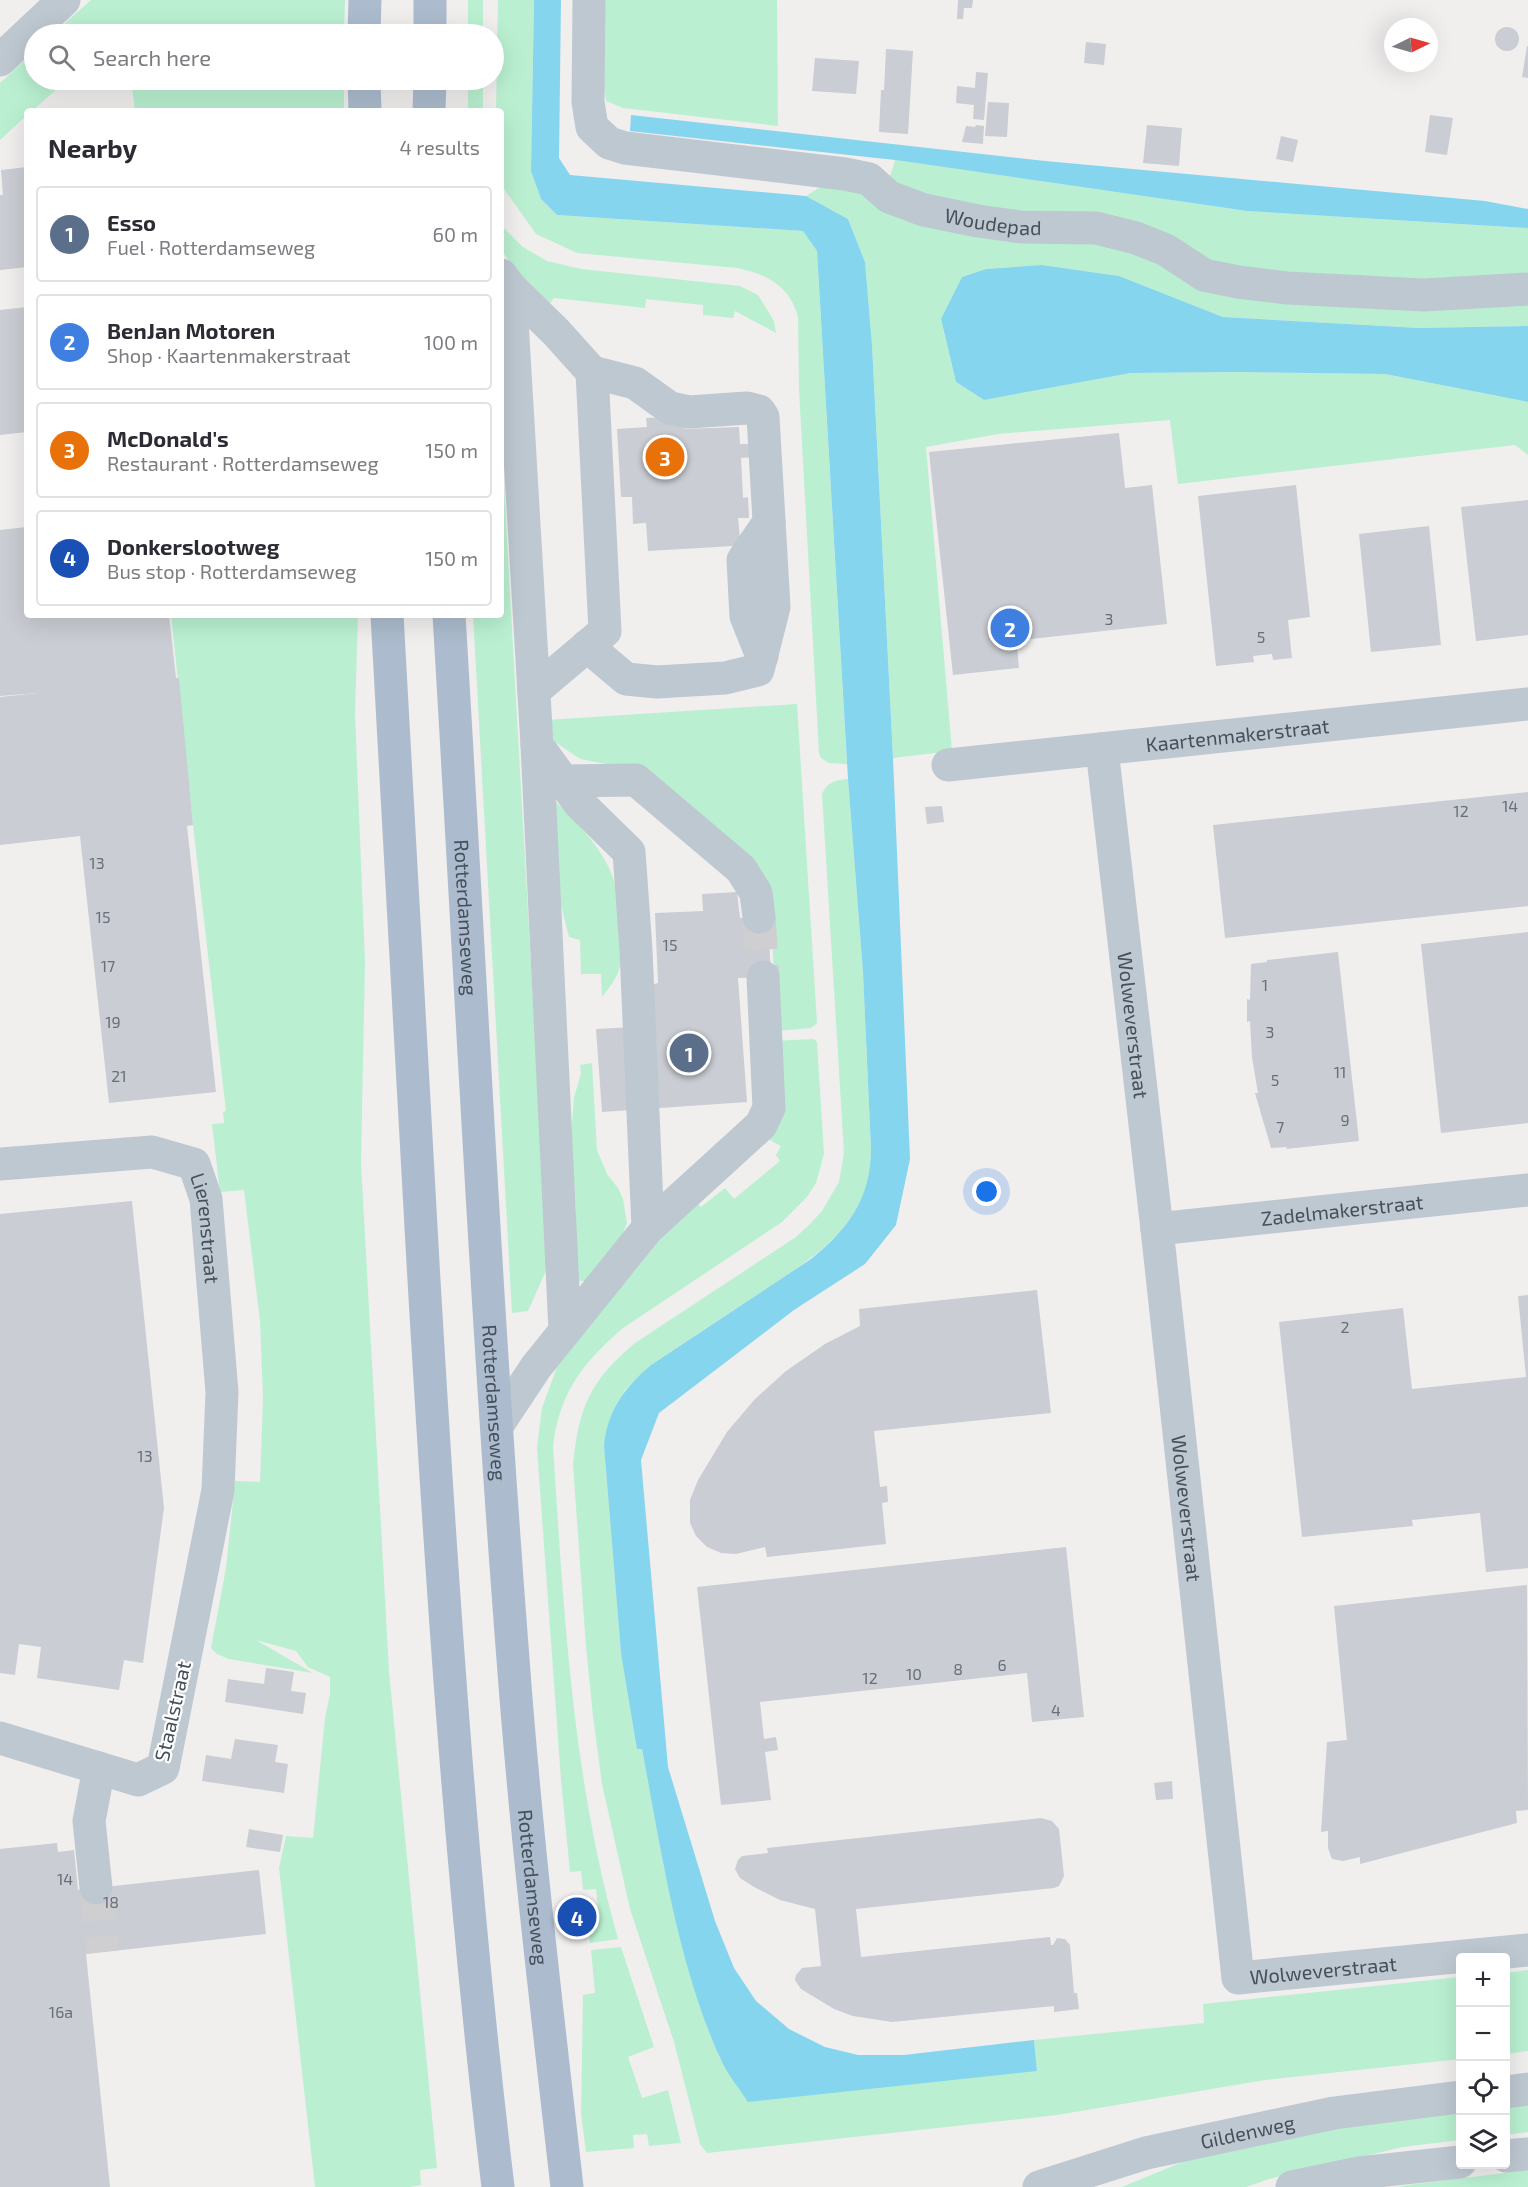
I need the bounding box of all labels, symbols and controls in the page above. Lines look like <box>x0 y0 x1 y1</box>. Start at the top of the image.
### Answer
north arrow <box>1384 18 1438 72</box>
search box <box>24 24 504 90</box>
icon: search <box>45 41 78 74</box>
text: Search here <box>93 44 211 70</box>
text: Nearby <box>48 132 137 163</box>
text: 4 results <box>400 135 480 159</box>
street label: Woudepad <box>943 203 1042 239</box>
text: Esso <box>107 209 156 235</box>
text: 1 <box>65 222 74 246</box>
text: 60 m <box>433 222 478 246</box>
text: Fuel · Rotterdamseweg <box>107 235 315 259</box>
text: BenJan Motoren <box>107 317 275 343</box>
text: 2 <box>64 330 75 354</box>
text: 100 m <box>424 330 478 354</box>
text: Shop · Kaartenmakerstraat <box>107 343 351 367</box>
text: McDonald's <box>107 425 229 451</box>
pin: 3 <box>646 434 684 480</box>
text: 3 <box>64 438 75 462</box>
text: 150 m <box>425 438 478 462</box>
text: Restaurant · Rotterdamseweg <box>107 451 379 475</box>
text: Donkerslootweg <box>107 533 280 559</box>
text: 4 <box>63 546 76 570</box>
text: 150 m <box>425 546 478 570</box>
text: Bus stop · Rotterdamseweg <box>107 559 356 583</box>
pin: 2 <box>990 606 1030 650</box>
house number: 3 <box>1105 609 1113 628</box>
house number: 5 <box>1257 627 1265 646</box>
street label: Kaartenmakerstraat <box>1144 713 1331 756</box>
house number: 14 <box>1502 796 1518 815</box>
house number: 12 <box>1453 801 1469 820</box>
street label: Rotterdamseweg <box>450 839 483 996</box>
house number: 13 <box>89 853 105 872</box>
house number: 15 <box>96 907 110 926</box>
house number: 15 <box>663 935 677 954</box>
street label: Wolweverstraat <box>1113 951 1154 1100</box>
house number: 17 <box>101 956 115 975</box>
house number: 1 <box>1262 975 1268 994</box>
house number: 19 <box>105 1012 121 1031</box>
house number: 3 <box>1266 1022 1274 1041</box>
pin: 1 <box>670 1030 708 1076</box>
house number: 11 <box>1334 1062 1346 1081</box>
house number: 21 <box>111 1066 127 1085</box>
house number: 5 <box>1271 1070 1279 1089</box>
house number: 9 <box>1340 1110 1350 1129</box>
house number: 7 <box>1276 1117 1284 1136</box>
street label: Lierenstraat <box>186 1170 225 1285</box>
your location <box>972 1177 1001 1206</box>
street label: Zadelmakerstraat <box>1260 1189 1425 1230</box>
house number: 2 <box>1341 1317 1350 1336</box>
street label: Rotterdamseweg <box>478 1324 512 1482</box>
street label: Wolweverstraat <box>1167 1434 1207 1583</box>
house number: 13 <box>137 1446 153 1465</box>
house number: 6 <box>997 1655 1007 1674</box>
street label: Staalstraat <box>149 1658 195 1763</box>
house number: 8 <box>953 1659 963 1678</box>
house number: 10 <box>906 1664 922 1683</box>
house number: 12 <box>862 1668 878 1687</box>
house number: 4 <box>1051 1700 1061 1719</box>
street label: Rotterdamseweg <box>514 1808 554 1966</box>
house number: 14 <box>57 1869 73 1888</box>
house number: 18 <box>103 1892 119 1911</box>
pin: 4 <box>558 1894 596 1940</box>
street label: Wolweverstraat <box>1249 1951 1398 1989</box>
map controls <box>1456 1953 1510 2169</box>
button: + <box>1456 1953 1510 2007</box>
house number: 16a <box>49 2002 73 2021</box>
button: − <box>1456 2007 1510 2061</box>
button: locate <box>1456 2061 1510 2115</box>
street label: Gildenweg <box>1198 2110 1297 2153</box>
button: layers <box>1456 2115 1510 2169</box>

